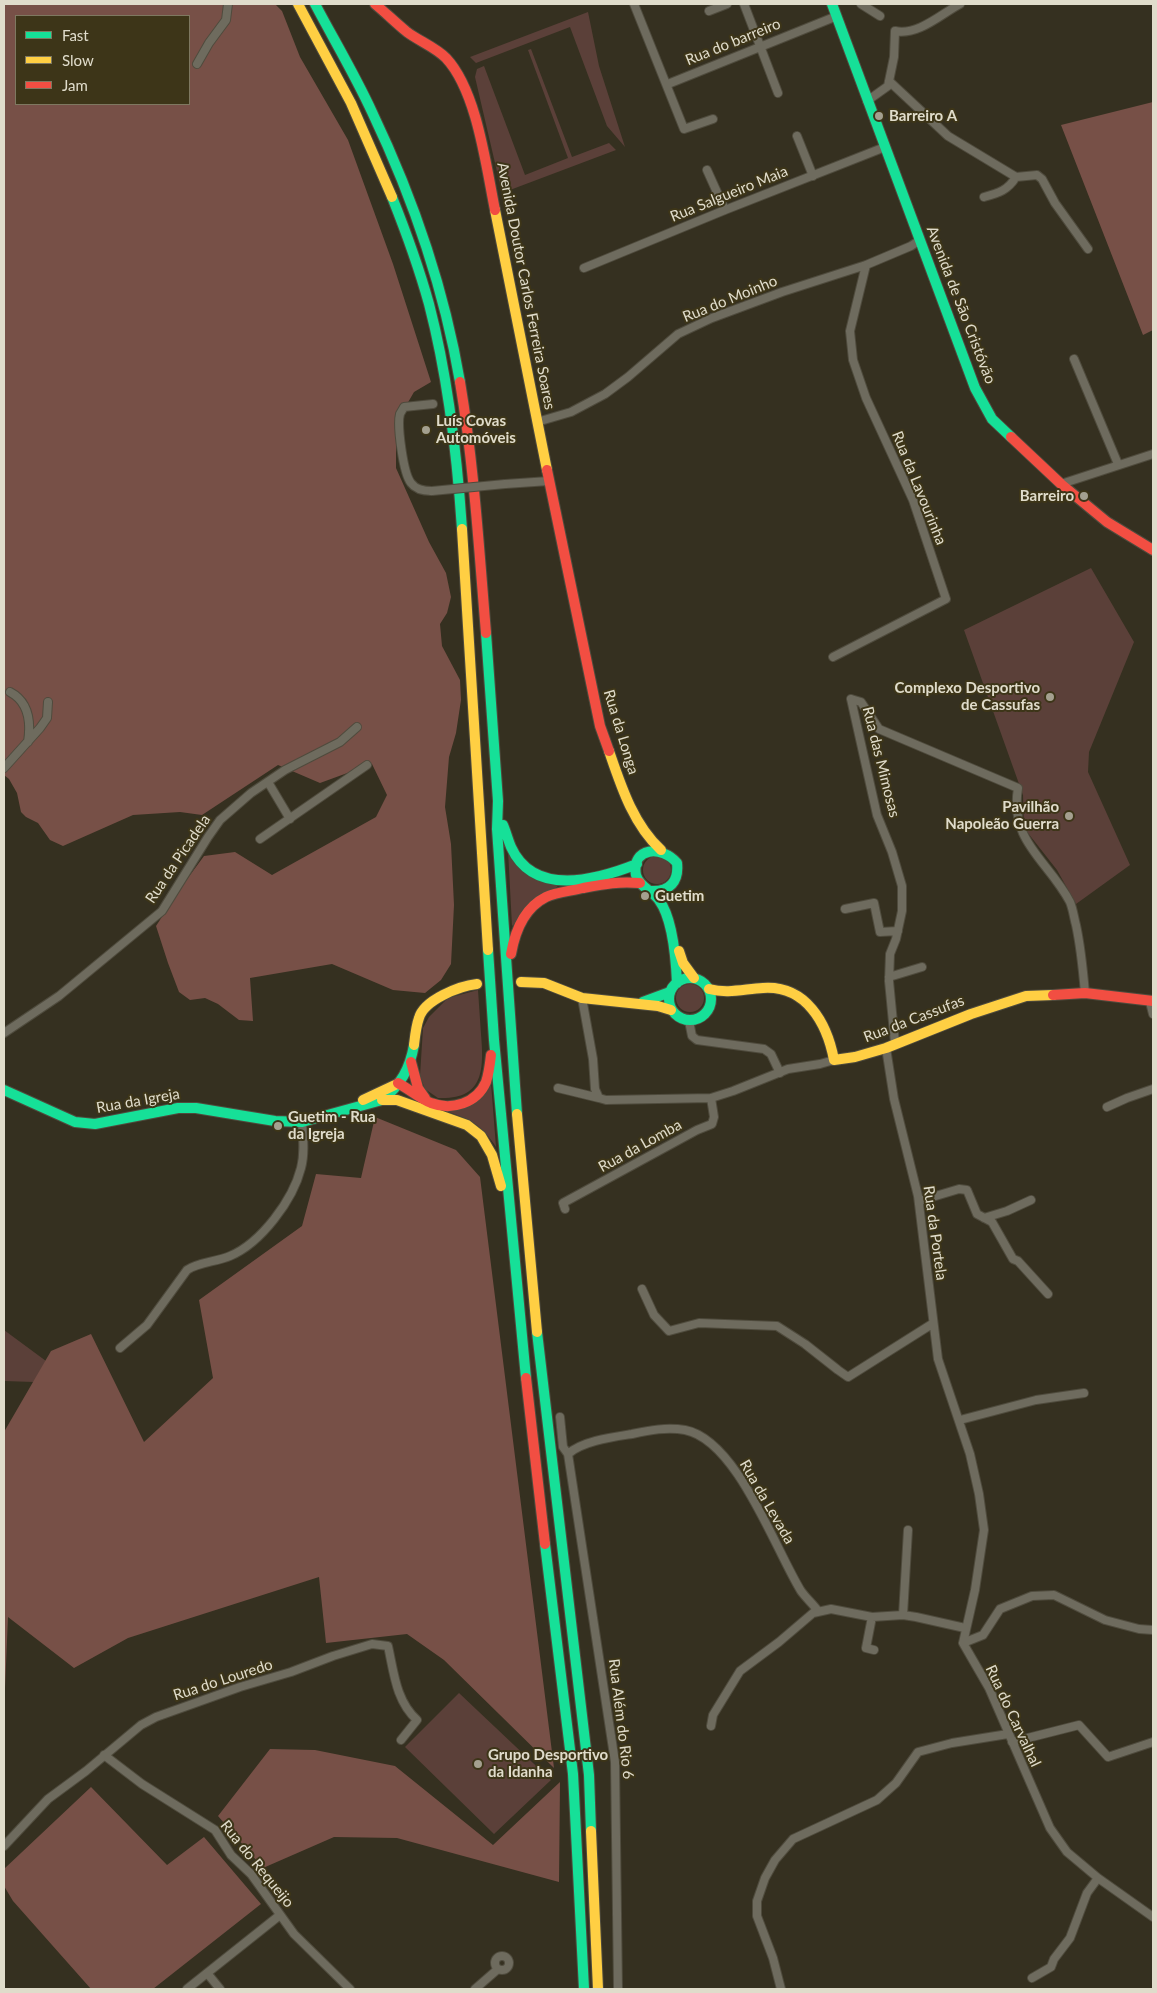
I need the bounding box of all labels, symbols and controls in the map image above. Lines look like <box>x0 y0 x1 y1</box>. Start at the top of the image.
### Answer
legend <box>15 15 190 105</box>
street label: Rua do barreiro <box>683 15 783 69</box>
text: Fast <box>62 26 89 44</box>
text: Slow <box>62 51 94 69</box>
text: Jam <box>62 76 88 94</box>
place label: Barreiro A <box>889 107 957 125</box>
marker: Barreiro A <box>873 110 885 122</box>
street label: Avenida Doutor Carlos Ferreira Soares <box>493 161 559 411</box>
street label: Rua Salgueiro Maia <box>668 162 790 226</box>
street label: Avenida de São Cristóvão <box>923 224 999 386</box>
street label: Rua do Moinho <box>680 272 780 326</box>
place label: Luís Covas Automóveis <box>436 412 516 447</box>
marker: Luís Covas Automóveis <box>420 424 432 436</box>
street label: Rua da Lavourinha <box>888 428 950 548</box>
place label: Barreiro <box>1020 487 1074 505</box>
marker: Barreiro <box>1078 490 1090 502</box>
place label: Complexo Desportivo de Cassufas <box>895 679 1040 714</box>
street label: Rua da Longa <box>600 687 642 777</box>
marker: Complexo Desportivo de Cassufas <box>1044 691 1056 703</box>
street label: Rua das Mimosas <box>859 705 903 819</box>
place label: Pavilhão Napoleão Guerra <box>945 798 1059 833</box>
marker: Pavilhão Napoleão Guerra <box>1063 810 1075 822</box>
street label: Rua da Picadela <box>142 811 214 907</box>
place label: Guetim <box>655 887 704 905</box>
marker: Guetim <box>639 890 651 902</box>
street label: Rua da Cassufas <box>861 992 967 1046</box>
street label: Rua da Igreja <box>95 1085 181 1117</box>
place label: Guetim - Rua da Igreja <box>288 1108 376 1143</box>
street label: Rua da Lomba <box>595 1116 685 1176</box>
marker: Guetim - Rua da Igreja <box>272 1120 284 1132</box>
street label: Rua da Portela <box>919 1185 951 1281</box>
street label: Rua da Levada <box>736 1457 798 1547</box>
street label: Rua do Louredo <box>171 1655 275 1705</box>
street label: Rua Além do Rio 6 <box>605 1658 637 1780</box>
street label: Rua do Carvalhal <box>982 1662 1044 1770</box>
place label: Grupo Desportivo da Idanha <box>488 1746 608 1781</box>
marker: Grupo Desportivo da Idanha <box>472 1758 484 1770</box>
street label: Rua do Requeijo <box>216 1817 298 1911</box>

